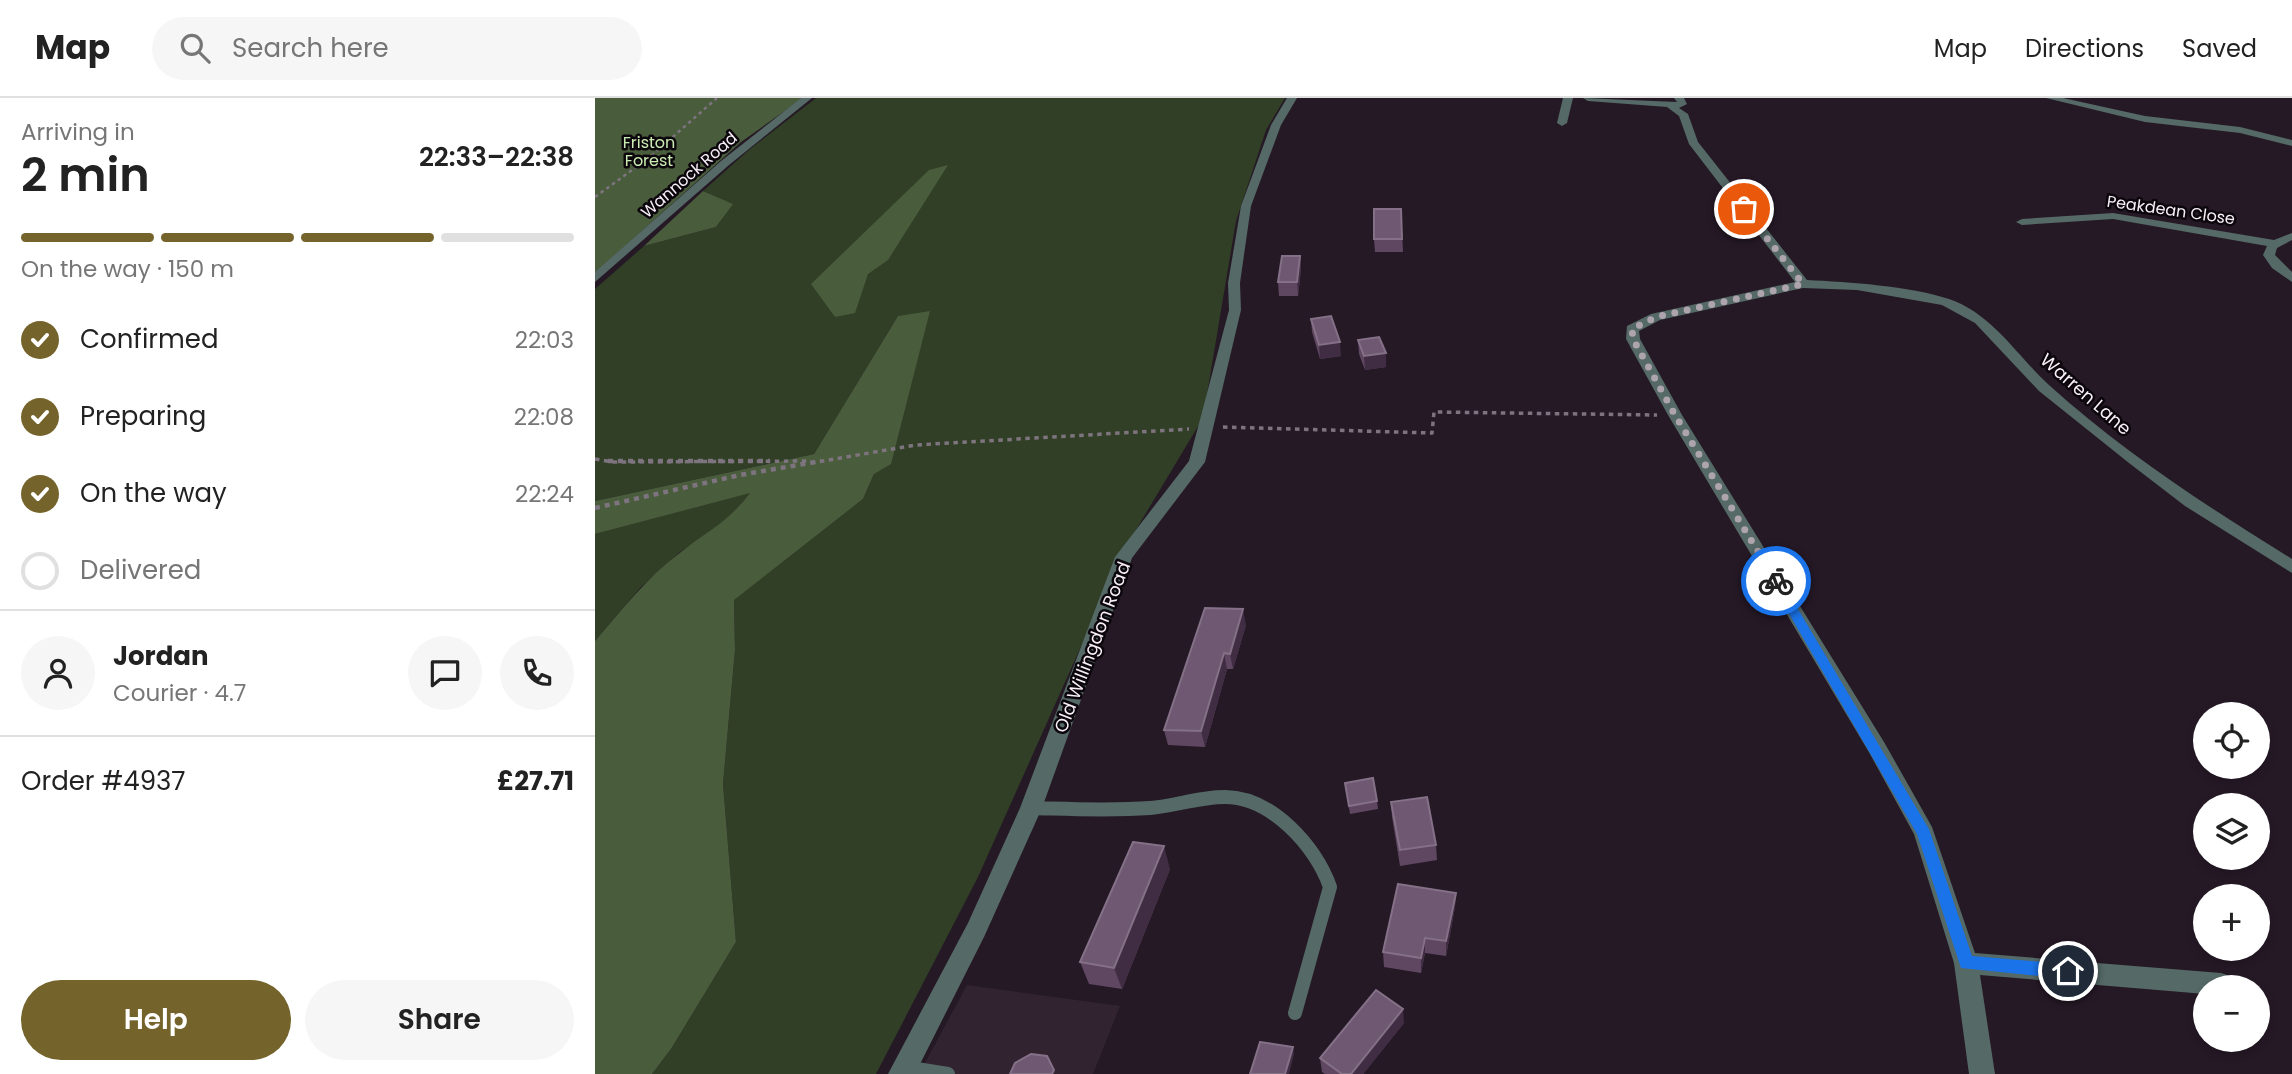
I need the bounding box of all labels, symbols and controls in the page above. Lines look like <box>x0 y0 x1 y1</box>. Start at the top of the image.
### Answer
search box <box>152 17 642 80</box>
text: Map <box>35 24 110 71</box>
icon: search <box>176 29 214 67</box>
text: Search here <box>232 30 389 66</box>
text: Map <box>1934 32 1987 65</box>
text: Directions <box>2025 32 2144 65</box>
text: Saved <box>2182 32 2257 65</box>
text: Arriving in <box>21 116 135 148</box>
street label: Wannock Road <box>636 127 742 223</box>
park label: Friston Forest <box>623 131 675 172</box>
text: 22:33–22:38 <box>419 139 574 175</box>
text: 2 min <box>21 143 150 207</box>
pin <box>1714 179 1774 239</box>
icon: bag <box>1725 190 1763 228</box>
street label: Peakdean Close <box>2105 190 2237 230</box>
text: On the way · 150 m <box>21 253 234 285</box>
icon: check <box>21 321 59 359</box>
text: Confirmed <box>80 321 218 357</box>
text: 22:03 <box>515 324 574 356</box>
street label: Warren Lane <box>2035 347 2137 441</box>
icon: check <box>21 398 59 436</box>
text: Preparing <box>80 398 206 434</box>
text: 22:08 <box>514 401 574 433</box>
icon: check <box>21 475 59 513</box>
text: On the way <box>80 475 227 511</box>
text: 22:24 <box>515 478 574 510</box>
courier <box>1741 546 1811 616</box>
text: Delivered <box>80 552 201 588</box>
street label: Old Willingdon Road <box>1048 558 1136 736</box>
icon: bike <box>1757 562 1795 600</box>
button: person <box>21 636 95 710</box>
button: chat <box>408 636 482 710</box>
button: phone <box>500 636 574 710</box>
text: Jordan <box>113 638 209 674</box>
text: Courier · 4.7 <box>113 677 246 709</box>
map controls <box>2193 702 2270 1052</box>
button: locate <box>2193 702 2270 779</box>
text: Order #4937 <box>21 763 186 799</box>
text: £27.71 <box>497 763 574 799</box>
button: layers <box>2193 793 2270 870</box>
button: + <box>2193 884 2270 961</box>
pin <box>2038 941 2098 1001</box>
icon: home <box>2049 952 2087 990</box>
button: − <box>2193 975 2270 1052</box>
button: Help <box>21 980 291 1060</box>
button: Share <box>305 980 574 1060</box>

